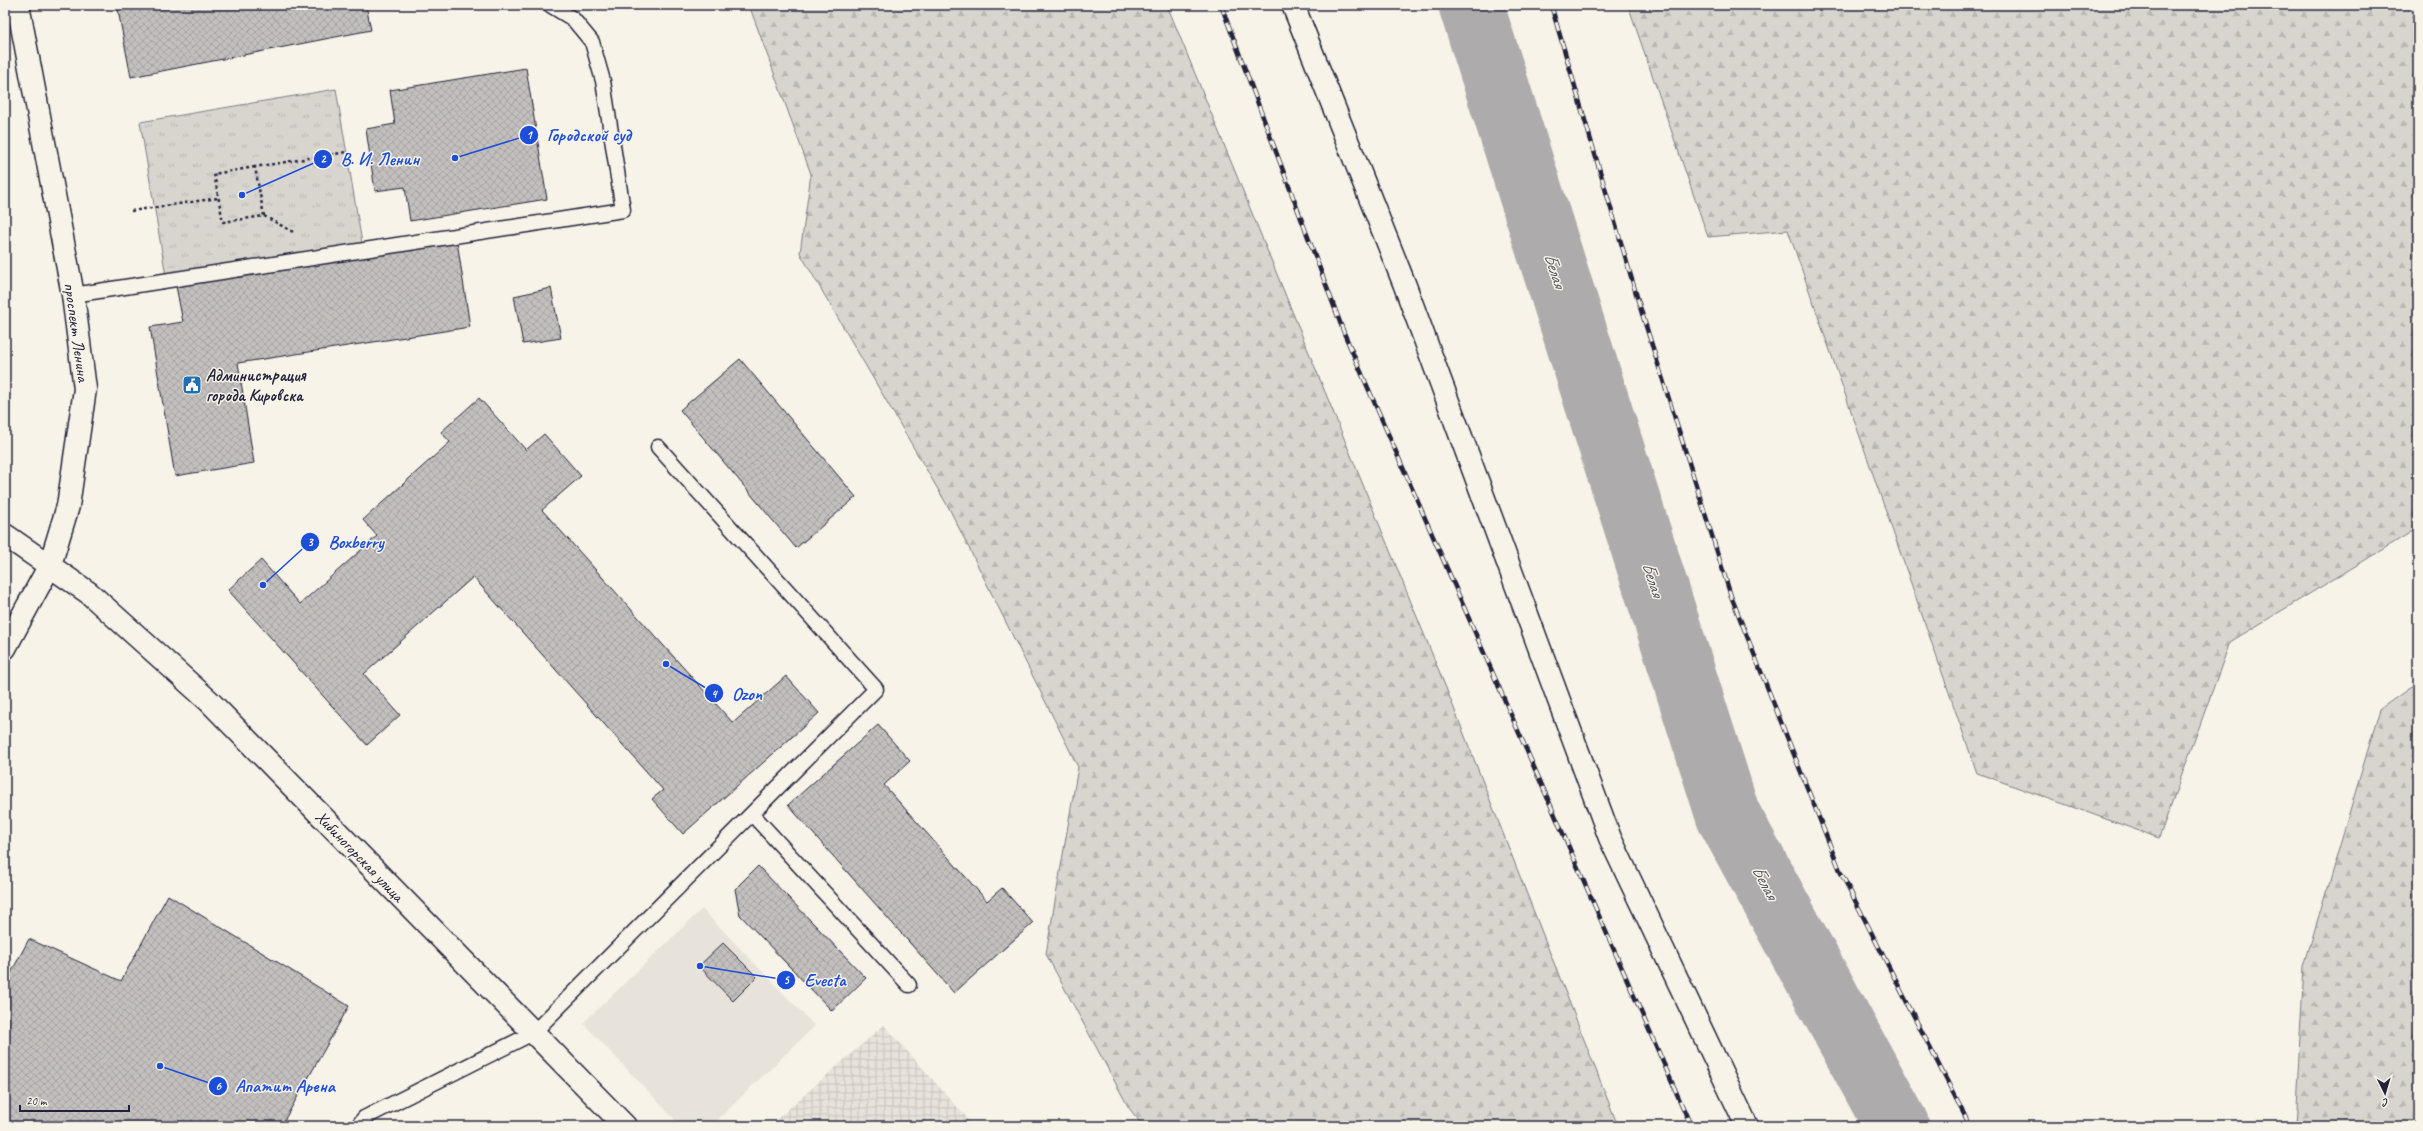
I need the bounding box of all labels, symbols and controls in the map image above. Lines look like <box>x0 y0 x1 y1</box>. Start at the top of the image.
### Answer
callout: Городской суд <box>519 120 639 150</box>
text: Городской суд <box>547 124 632 146</box>
text: 1 <box>526 127 533 143</box>
callout: В. И. Ленин <box>313 144 427 174</box>
text: В. И. Ленин <box>341 148 420 170</box>
text: 2 <box>320 151 327 167</box>
water label: Белая <box>1539 250 1572 293</box>
street label: проспект Ленина <box>59 281 94 384</box>
place label: Администрация города Кировска <box>206 365 306 406</box>
public building icon: Администрация города Кировска <box>181 374 203 396</box>
callout: Boxberry <box>300 527 391 557</box>
text: Boxberry <box>328 531 385 553</box>
text: 3 <box>307 534 314 550</box>
water label: Белая <box>1637 559 1670 602</box>
callout: Ozon <box>704 678 770 708</box>
text: Ozon <box>732 683 763 705</box>
text: 4 <box>711 686 718 702</box>
street label: Хибиногорская улица <box>311 806 410 908</box>
water label: Белая <box>1747 862 1784 905</box>
callout: Evecta <box>776 965 853 995</box>
text: Evecta <box>804 969 847 991</box>
text: 5 <box>783 972 790 988</box>
callout: Апатит Арена <box>208 1071 342 1101</box>
north arrow <box>2365 1073 2405 1113</box>
text: Апатит Арена <box>235 1075 337 1097</box>
text: 6 <box>215 1078 222 1094</box>
scale bar <box>20 1087 129 1113</box>
text: 20 m <box>26 1093 48 1109</box>
text: С <box>2381 1096 2389 1110</box>

